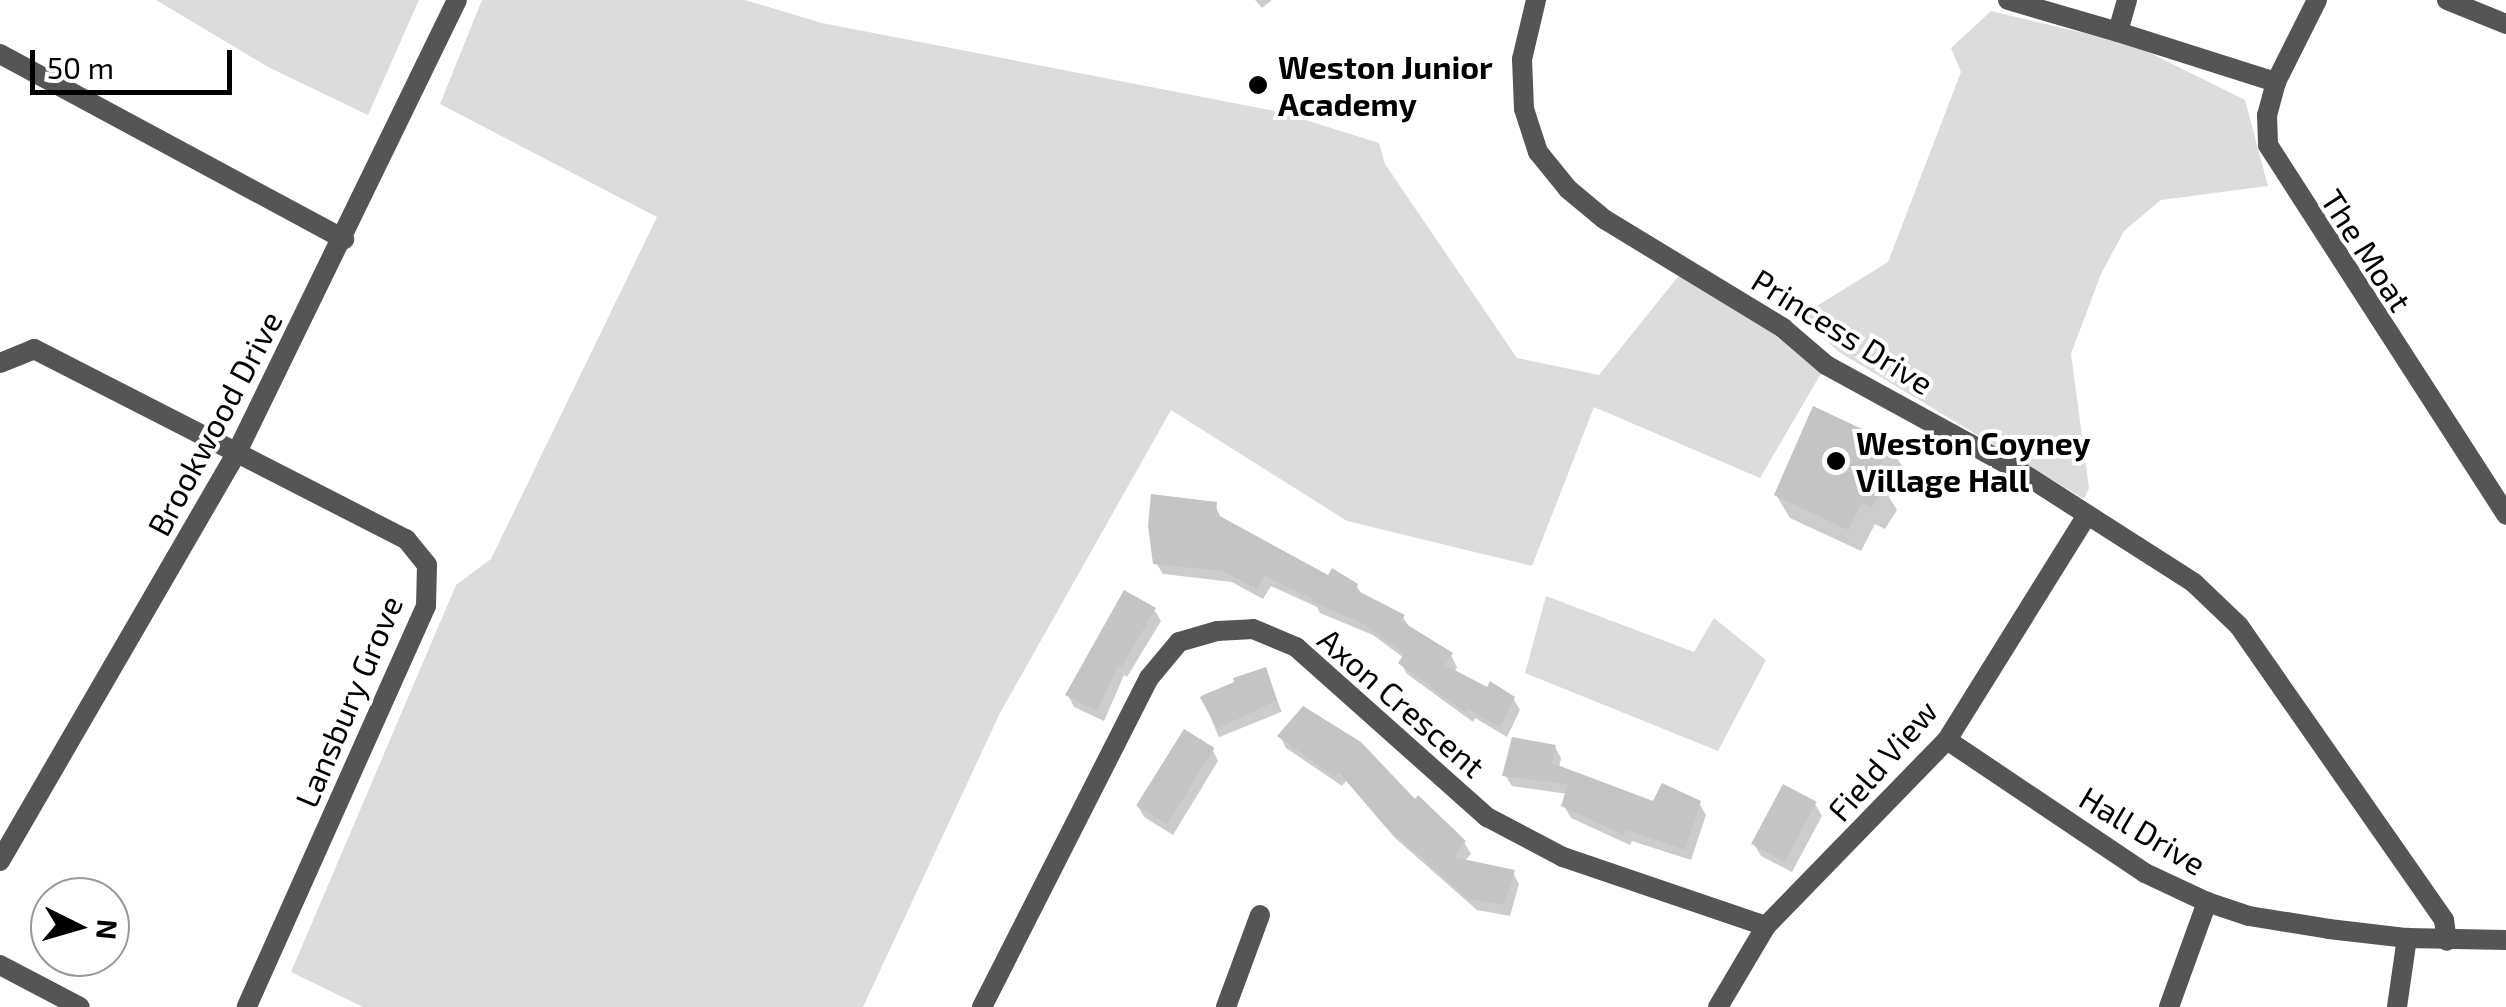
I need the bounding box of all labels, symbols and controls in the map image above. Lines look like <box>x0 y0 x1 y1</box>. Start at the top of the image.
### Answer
scale bar <box>35 30 238 92</box>
place label: Weston Junior Academy <box>1278 48 1493 123</box>
text: 50 m <box>47 49 114 85</box>
marker: Weston Junior Academy <box>1247 74 1269 96</box>
street label: The Moat <box>2313 182 2421 318</box>
street label: Princess Drive <box>1745 260 1941 402</box>
street label: Brookwood Drive <box>139 304 289 542</box>
place label: Weston Coyney Village Hall <box>1856 424 2091 499</box>
marker: Weston Coyney Village Hall <box>1825 450 1847 472</box>
street label: Lansbury Grove <box>286 589 410 813</box>
street label: Axon Crescent <box>1311 619 1493 785</box>
street label: Field View <box>1819 691 1945 829</box>
street label: Hall Drive <box>2073 777 2213 883</box>
north arrow <box>30 877 130 977</box>
text: N <box>90 918 126 941</box>

